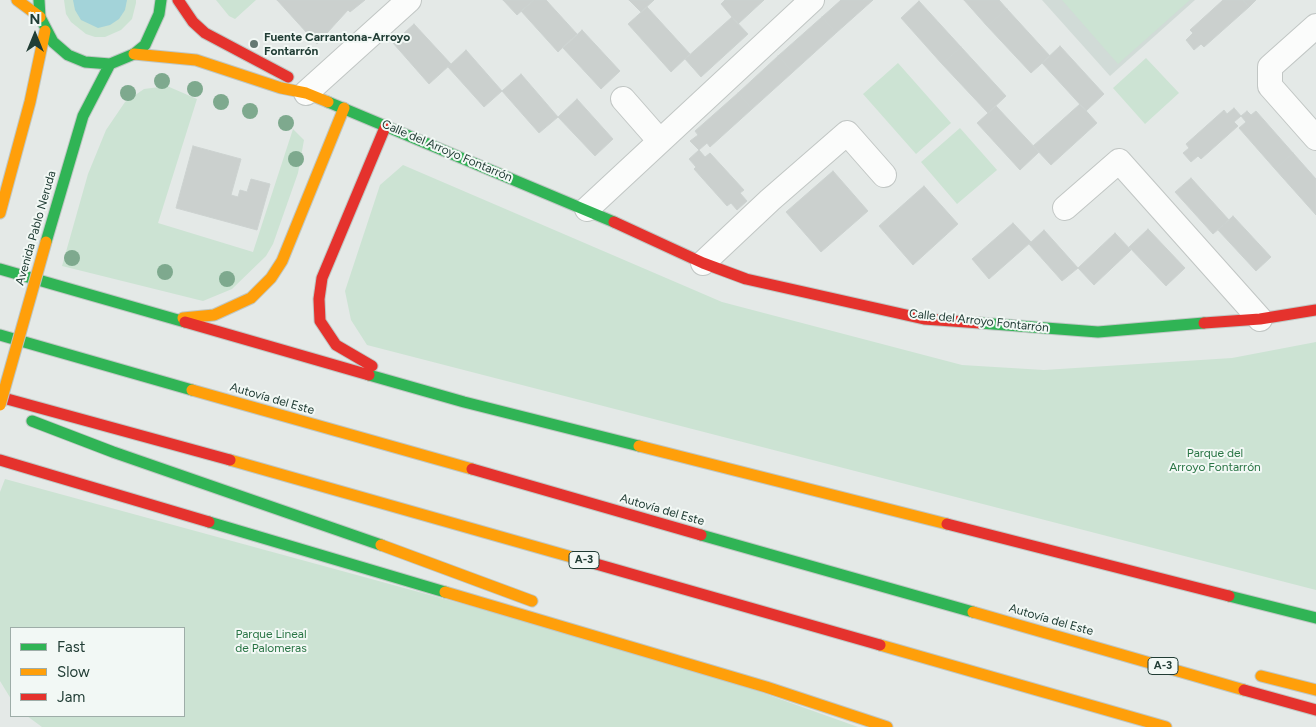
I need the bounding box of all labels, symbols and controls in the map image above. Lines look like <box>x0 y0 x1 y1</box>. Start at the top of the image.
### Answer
north arrow <box>10 10 60 60</box>
text: N <box>30 11 40 28</box>
place label: Fuente Carrantona-Arroyo Fontarrón <box>264 30 410 58</box>
marker: Fuente Carrantona-Arroyo Fontarrón <box>248 38 260 50</box>
street label: Calle del Arroyo Fontarrón <box>380 117 514 185</box>
street label: Avenida Pablo Neruda <box>13 169 59 287</box>
street label: Calle del Arroyo Fontarrón <box>908 307 1050 335</box>
street label: Autovía del Este <box>228 380 316 418</box>
park label: Parque del Arroyo Fontarrón <box>1169 446 1261 474</box>
street label: Autovía del Este <box>618 491 706 529</box>
road number: A-3 <box>569 552 599 568</box>
street label: Autovía del Este <box>1007 601 1095 639</box>
legend <box>10 627 185 717</box>
park label: Parque Lineal de Palomeras <box>235 627 307 655</box>
text: Fast <box>57 638 85 656</box>
road number: A-3 <box>1148 658 1178 674</box>
text: Slow <box>57 663 90 681</box>
text: Jam <box>57 688 85 706</box>

